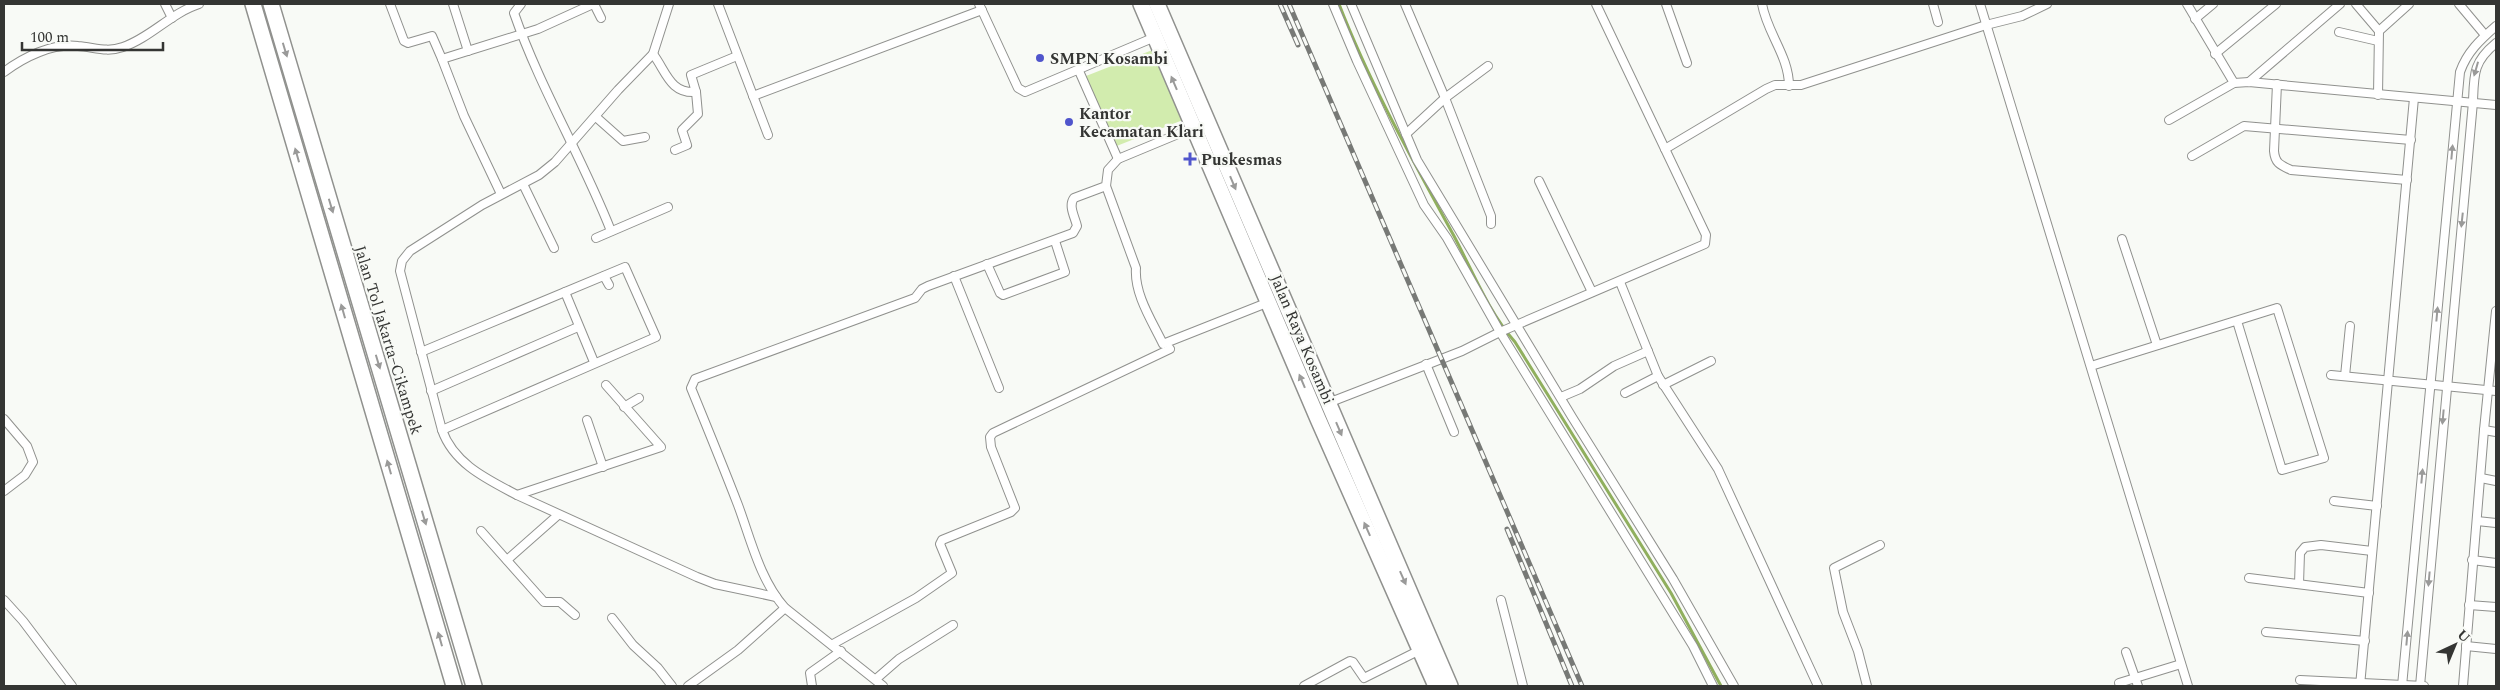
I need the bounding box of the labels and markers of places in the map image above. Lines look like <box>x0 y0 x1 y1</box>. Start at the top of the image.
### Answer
place label: SMPN Kosambi <box>1050 47 1168 71</box>
marker: SMPN Kosambi <box>1034 52 1046 64</box>
place label: Kantor Kecamatan Klari <box>1079 102 1204 144</box>
marker: Kantor Kecamatan Klari <box>1063 116 1075 128</box>
place label: Puskesmas <box>1201 148 1282 172</box>
marker: Puskesmas <box>1183 152 1197 166</box>

